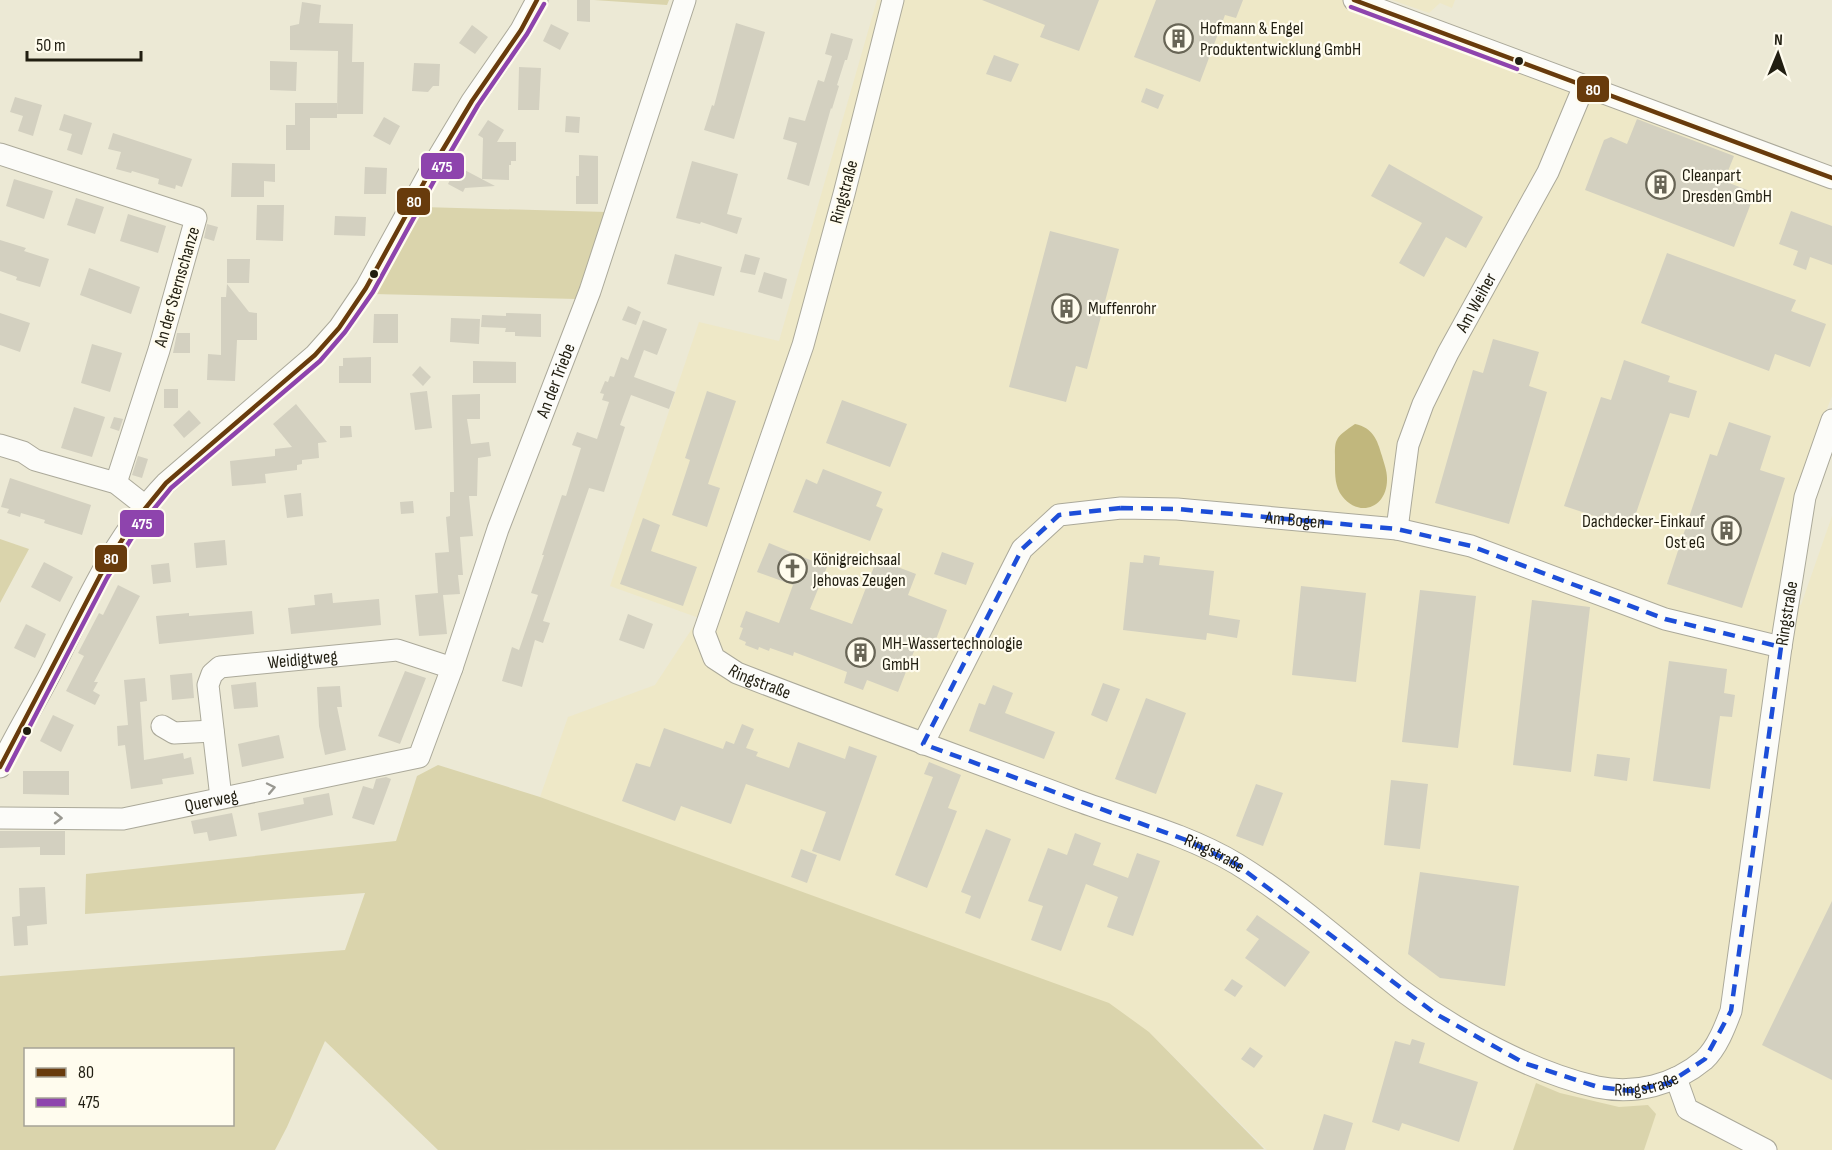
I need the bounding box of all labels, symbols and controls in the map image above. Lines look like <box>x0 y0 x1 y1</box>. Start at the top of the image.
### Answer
place label: Hofmann & Engel Produktentwicklung GmbH <box>1200 18 1361 60</box>
building icon: Hofmann & Engel Produktentwicklung GmbH <box>1163 22 1195 54</box>
scale bar <box>27 24 141 62</box>
north arrow <box>1748 24 1808 84</box>
text: N <box>1774 31 1783 50</box>
text: 50 m <box>36 35 66 56</box>
unlabelled marker <box>1513 55 1525 67</box>
line badge: 80 <box>1576 75 1610 103</box>
text: 80 <box>1585 81 1601 100</box>
line badge: 475 <box>420 152 465 180</box>
text: 475 <box>431 158 453 177</box>
street label: Ringstraße <box>825 158 863 226</box>
place label: Cleanpart Dresden GmbH <box>1682 165 1772 207</box>
building icon: Cleanpart Dresden GmbH <box>1645 169 1677 201</box>
line badge: 80 <box>396 187 431 216</box>
text: 80 <box>406 193 422 212</box>
street label: An der Sternschanze <box>150 225 204 350</box>
unlabelled marker <box>368 268 380 280</box>
street label: Am Weiher <box>1451 269 1501 337</box>
building icon: Muffenrohr <box>1051 292 1083 324</box>
place label: Muffenrohr <box>1088 298 1156 319</box>
street label: An der Triebe <box>531 340 579 422</box>
street label: Am Bogen <box>1263 506 1326 533</box>
line badge: 475 <box>119 509 165 538</box>
place label: Dachdecker-Einkauf Ost eG <box>1582 511 1706 553</box>
text: 475 <box>131 515 153 534</box>
building icon: Dachdecker-Einkauf Ost eG <box>1710 515 1742 547</box>
line badge: 80 <box>94 544 128 573</box>
place label: Königreichsaal Jehovas Zeugen <box>812 549 906 591</box>
text: 80 <box>103 550 119 569</box>
church icon: Königreichsaal Jehovas Zeugen <box>776 553 808 585</box>
street label: Ringstraße <box>1771 580 1802 647</box>
place label: MH-Wassertechnologie GmbH <box>882 633 1023 675</box>
building icon: MH-Wassertechnologie GmbH <box>845 637 877 669</box>
street label: Weidigtweg <box>267 645 338 673</box>
street label: Ringstraße <box>725 660 794 703</box>
unlabelled marker <box>21 725 33 737</box>
one-way arrow <box>266 782 276 795</box>
street label: Querweg <box>183 785 239 816</box>
one-way arrow <box>54 812 63 825</box>
street label: Ringstraße <box>1181 829 1249 877</box>
legend <box>24 1048 234 1126</box>
text: 80 <box>78 1062 94 1083</box>
street label: Ringstraße <box>1614 1068 1682 1100</box>
text: 475 <box>78 1092 100 1113</box>

